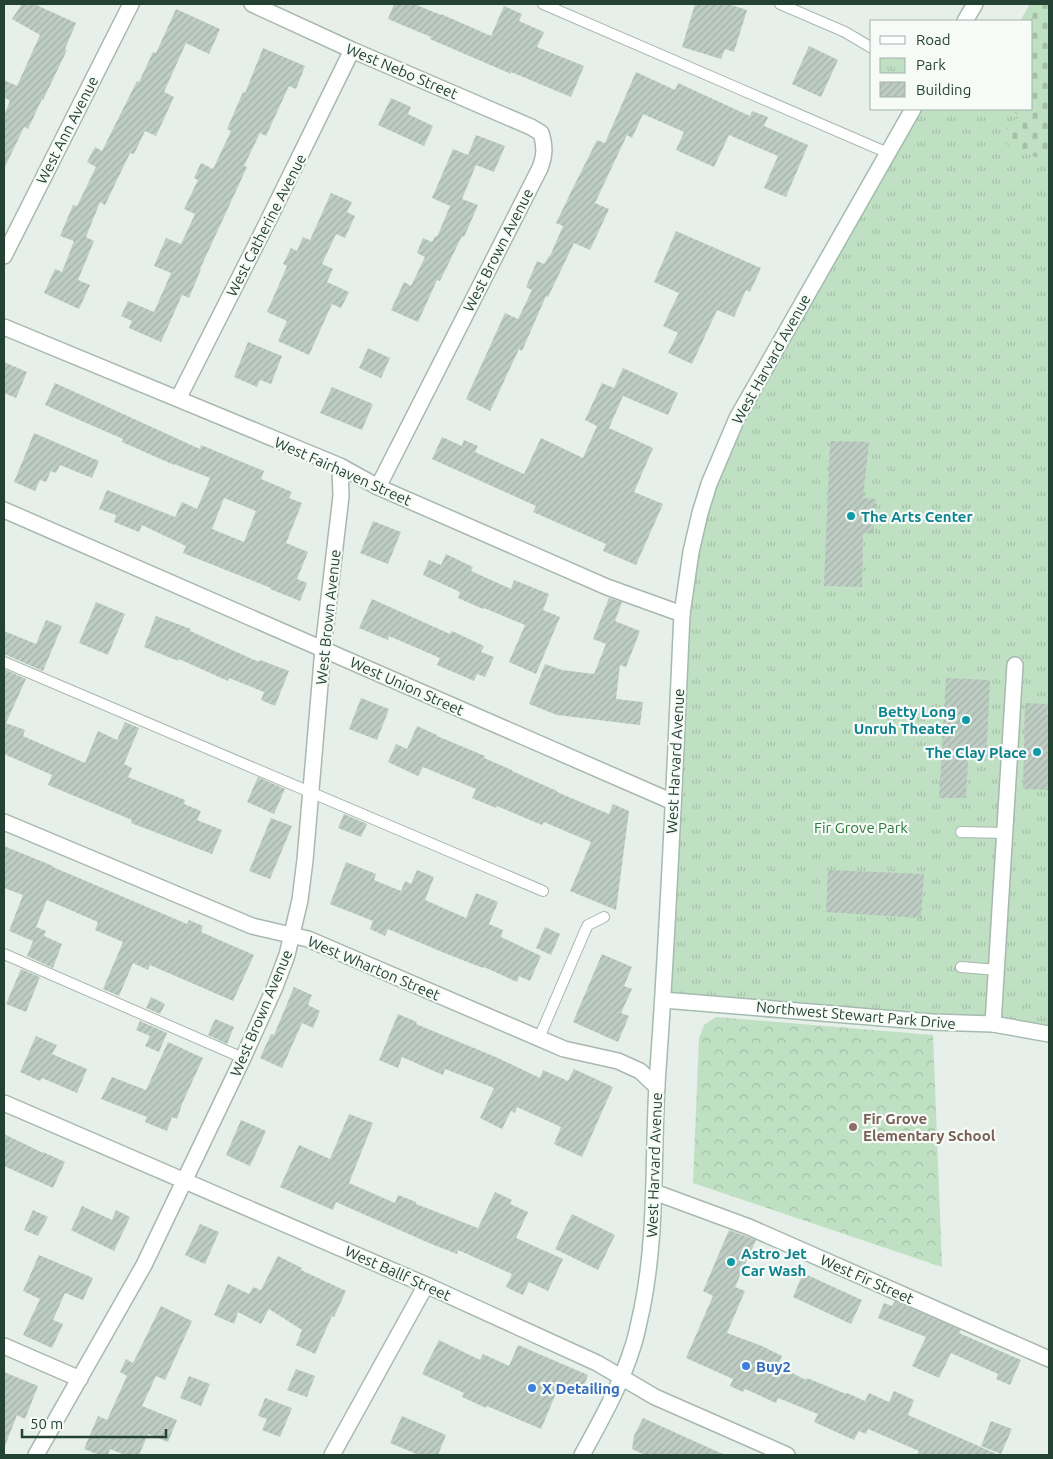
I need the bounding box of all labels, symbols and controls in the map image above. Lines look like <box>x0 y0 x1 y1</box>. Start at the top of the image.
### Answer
legend <box>870 20 1033 110</box>
text: Road <box>916 31 951 48</box>
street label: West Nebo Street <box>344 40 460 102</box>
text: Park <box>916 56 946 73</box>
street label: West Ann Avenue <box>32 73 102 187</box>
text: Building <box>916 81 971 98</box>
street label: West Catherine Avenue <box>223 151 309 299</box>
street label: West Brown Avenue <box>460 186 536 314</box>
street label: West Harvard Avenue <box>728 291 814 427</box>
street label: West Fairhaven Street <box>272 433 414 509</box>
place label: The Arts Center <box>861 508 974 525</box>
marker: The Arts Center <box>845 510 857 522</box>
street label: West Brown Avenue <box>312 549 344 685</box>
street label: West Union Street <box>347 653 467 719</box>
street label: West Harvard Avenue <box>663 688 687 834</box>
place label: Betty Long Unruh Theater <box>854 703 957 737</box>
marker: Betty Long Unruh Theater <box>960 714 972 726</box>
place label: The Clay Place <box>925 744 1027 761</box>
marker: The Clay Place <box>1031 746 1043 758</box>
park label: Fir Grove Park <box>814 819 908 836</box>
street label: West Wharton Street <box>305 932 443 1004</box>
street label: West Brown Avenue <box>227 947 295 1079</box>
street label: Northwest Stewart Park Drive <box>755 998 957 1032</box>
street label: West Harvard Avenue <box>643 1092 665 1238</box>
place label: Fir Grove Elementary School <box>863 1110 996 1144</box>
marker: Fir Grove Elementary School <box>847 1121 859 1133</box>
street label: West Ballf Street <box>343 1242 454 1304</box>
place label: Astro Jet Car Wash <box>741 1245 807 1279</box>
street label: West Fir Street <box>818 1251 916 1307</box>
marker: Astro Jet Car Wash <box>725 1256 737 1268</box>
place label: Buy2 <box>756 1358 791 1375</box>
marker: Buy2 <box>740 1360 752 1372</box>
place label: X Detailing <box>542 1380 620 1397</box>
marker: X Detailing <box>526 1382 538 1394</box>
scale bar <box>22 1406 166 1438</box>
text: 50 m <box>30 1415 63 1432</box>

